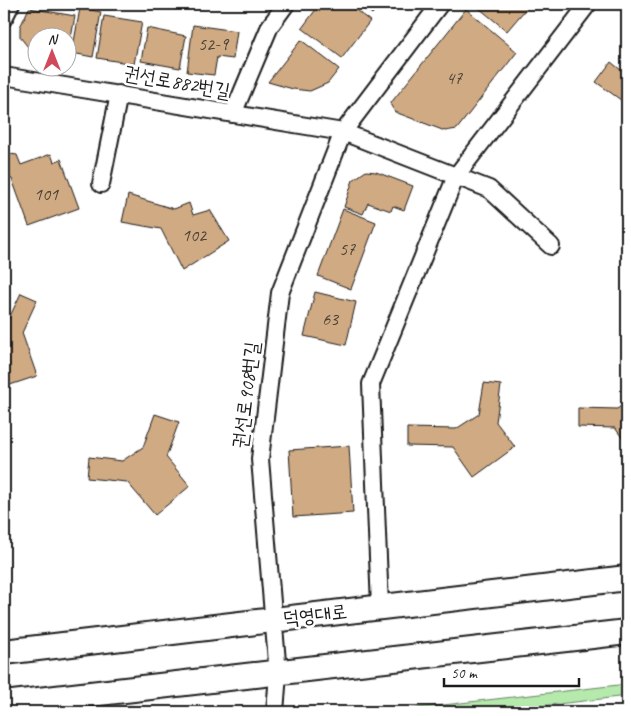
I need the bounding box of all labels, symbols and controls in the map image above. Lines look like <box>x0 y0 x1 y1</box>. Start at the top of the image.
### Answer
north arrow <box>28 28 78 78</box>
text: N <box>48 31 59 48</box>
house number: 52-9 <box>198 33 230 55</box>
street label: 권선로882번길 <box>122 60 232 104</box>
house number: 47 <box>446 67 463 89</box>
house number: 101 <box>34 183 59 205</box>
house number: 102 <box>182 224 208 246</box>
house number: 57 <box>339 238 356 260</box>
house number: 63 <box>322 308 340 330</box>
street label: 권선로908번길 <box>227 340 265 450</box>
street label: 덕영대로 <box>282 599 348 631</box>
scale bar <box>444 656 578 688</box>
text: 50 m <box>451 664 478 683</box>

